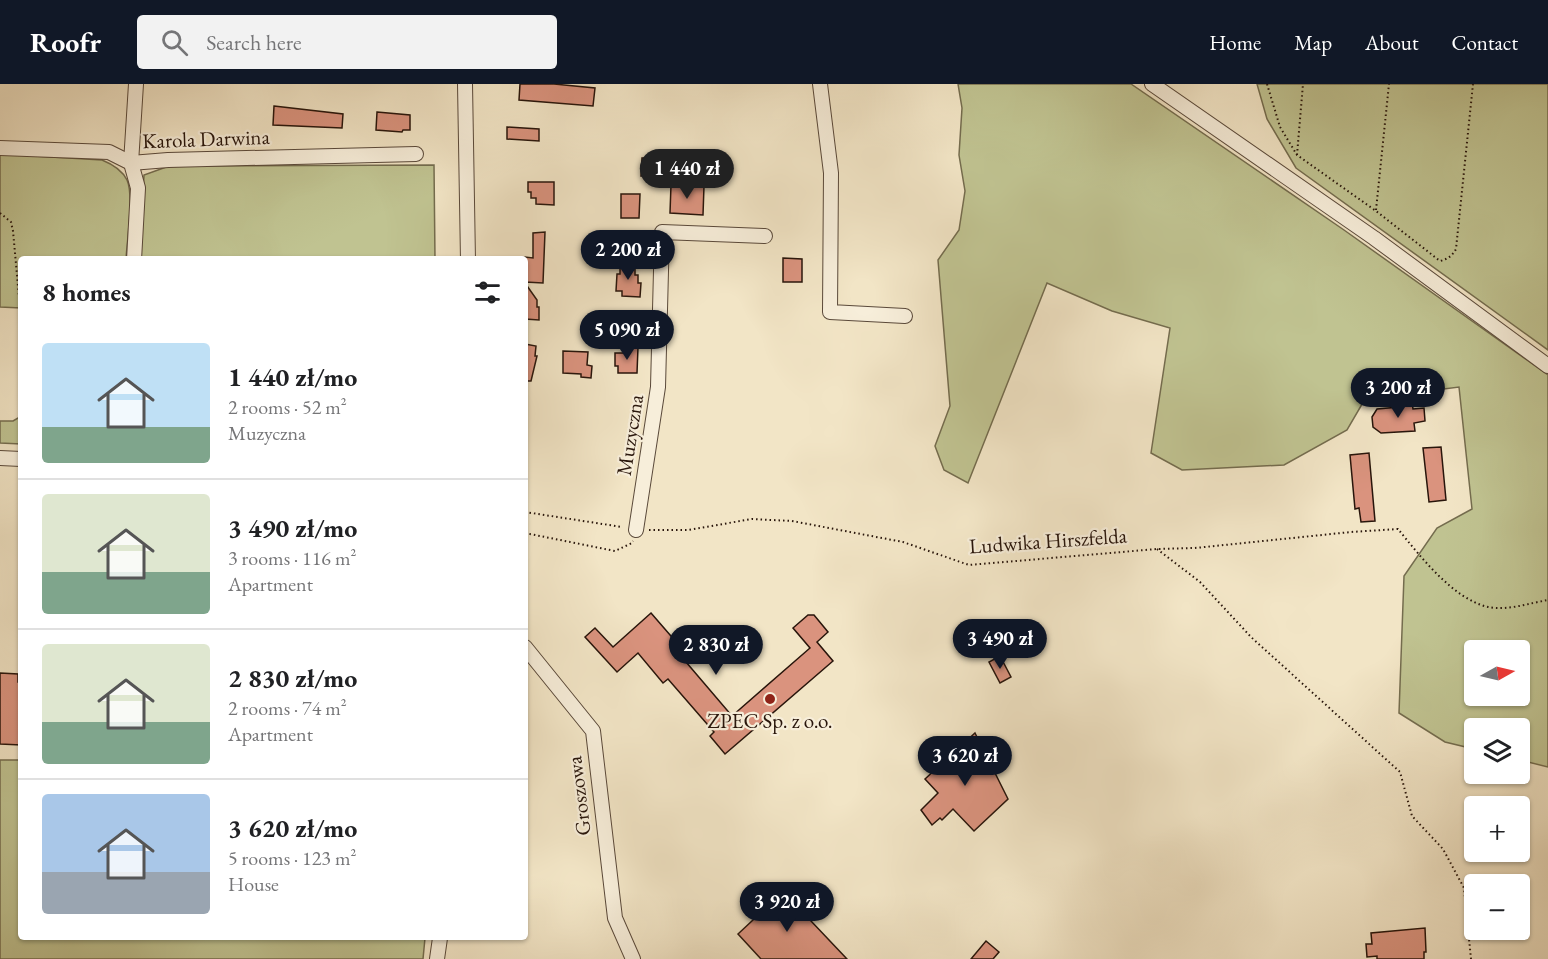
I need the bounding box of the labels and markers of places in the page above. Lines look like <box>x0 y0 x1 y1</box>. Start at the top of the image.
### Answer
pin: 1 440 zł <box>625 149 749 200</box>
pin: 2 200 zł <box>566 230 690 281</box>
pin: 5 090 zł <box>565 310 689 361</box>
pin: 3 200 zł <box>1336 368 1460 419</box>
pin: 3 490 zł <box>938 619 1062 670</box>
pin: 2 830 zł <box>654 625 778 676</box>
marker: ZPEC Sp. z o.o. <box>763 692 777 706</box>
place label: ZPEC Sp. z o.o. <box>707 707 833 734</box>
pin: 3 620 zł <box>903 736 1027 787</box>
pin: 3 920 zł <box>725 882 849 933</box>

